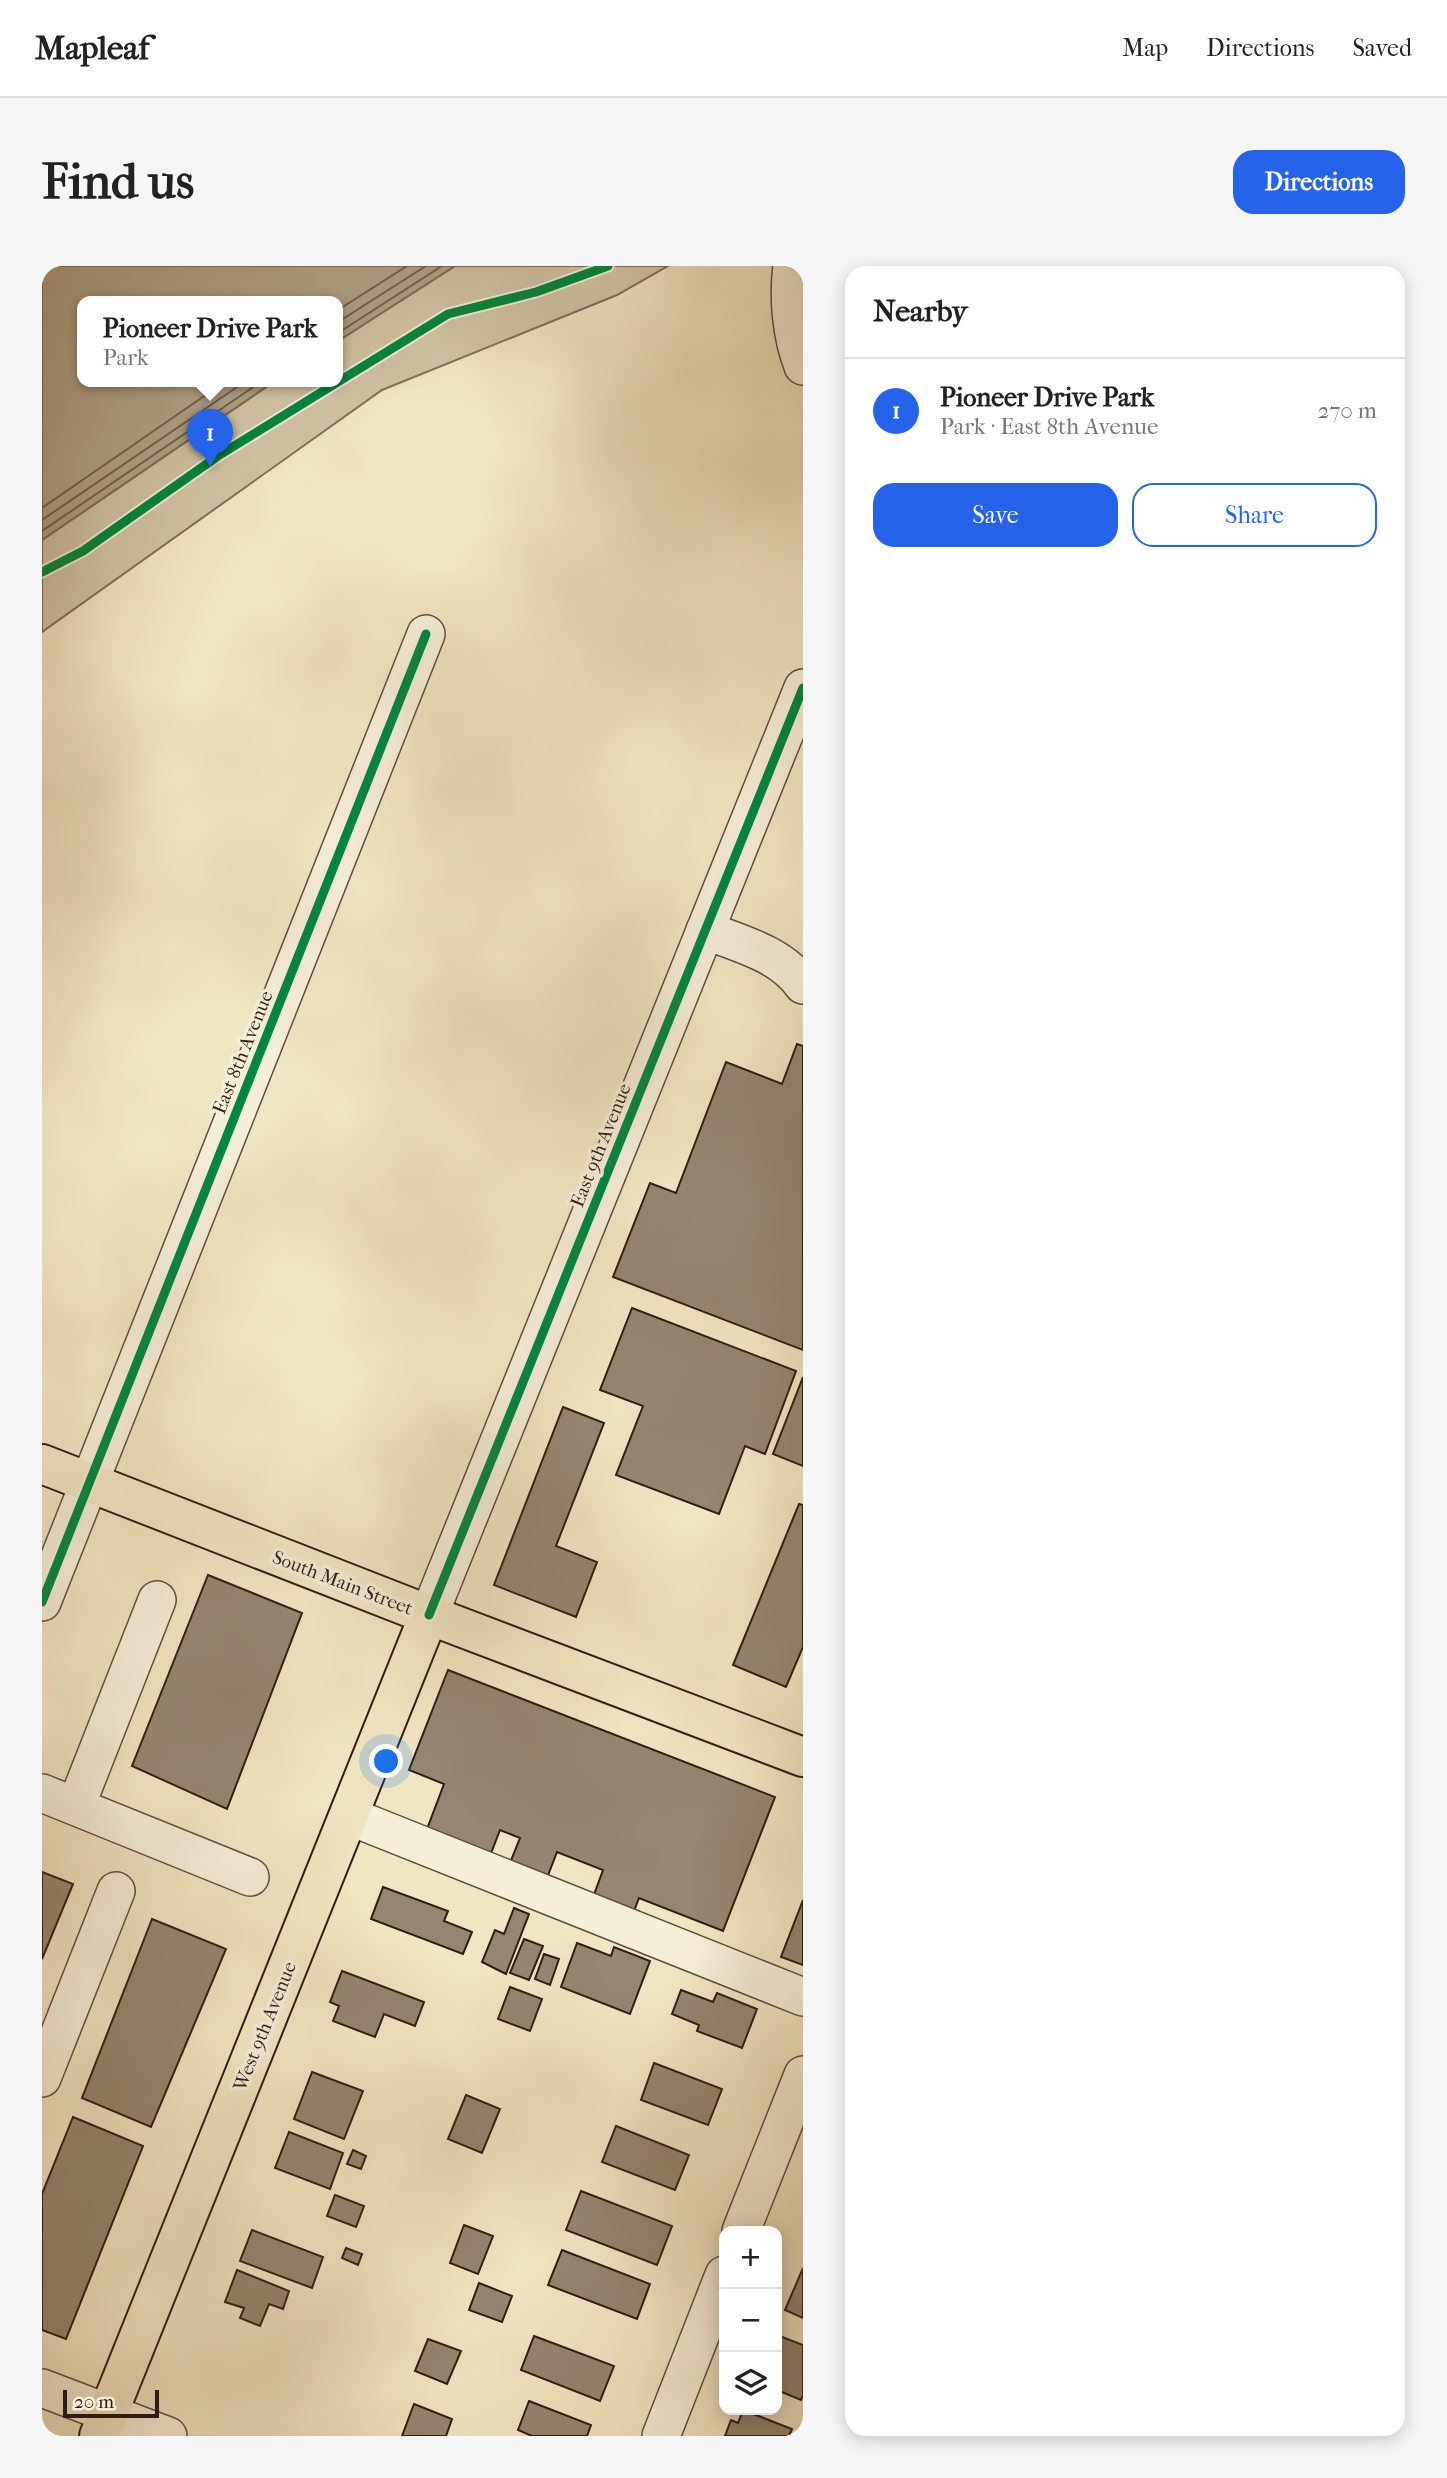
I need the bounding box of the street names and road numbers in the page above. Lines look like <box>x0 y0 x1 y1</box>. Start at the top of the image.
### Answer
street label: East 8th Avenue <box>208 988 278 1117</box>
street label: East 9th Avenue <box>566 1080 636 1210</box>
street label: South Main Street <box>269 1546 416 1620</box>
street label: West 9th Avenue <box>229 1959 301 2095</box>

